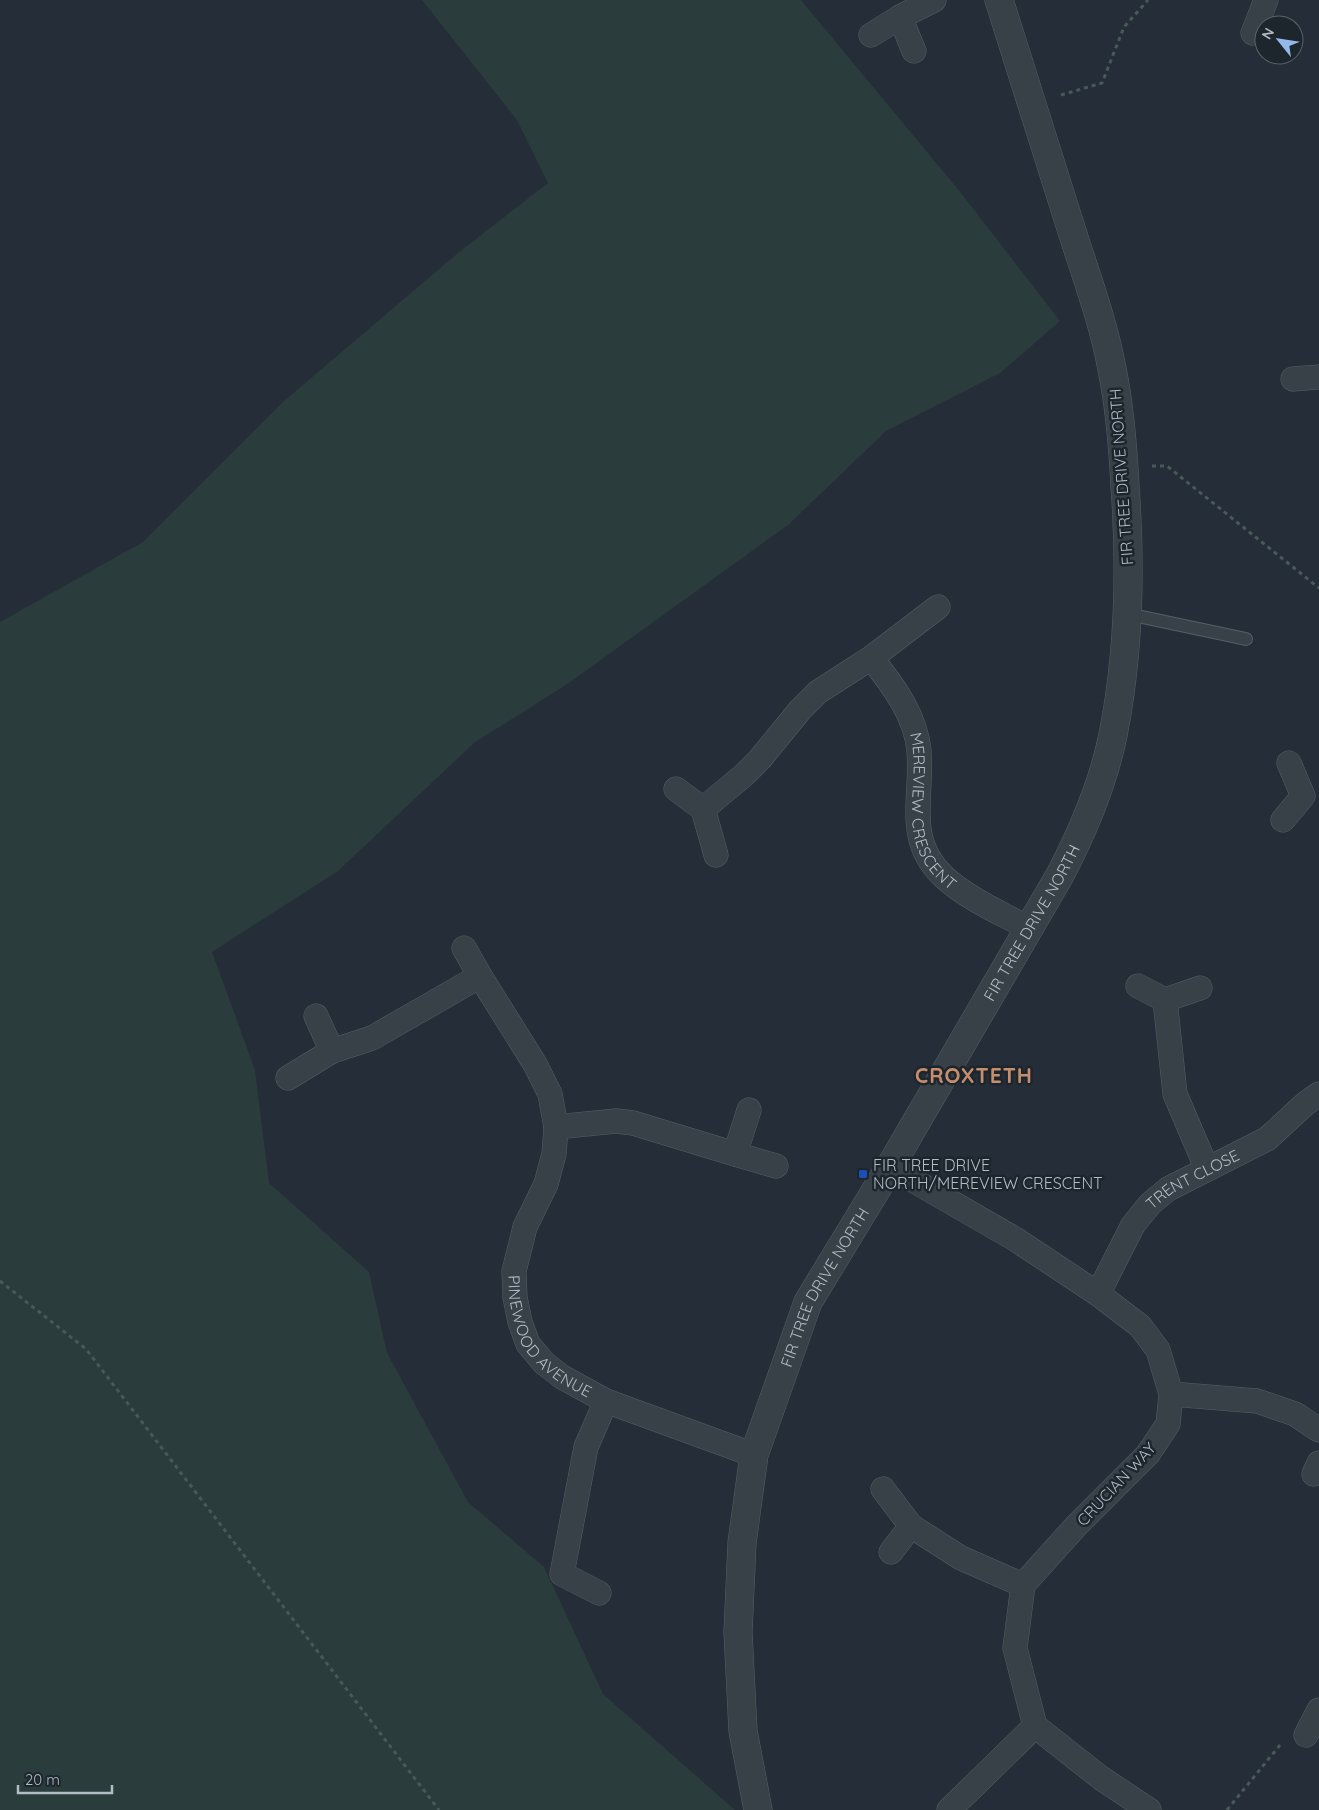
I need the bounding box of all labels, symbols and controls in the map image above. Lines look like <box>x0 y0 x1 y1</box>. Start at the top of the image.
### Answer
north arrow <box>1254 15 1304 65</box>
text: N <box>1257 25 1278 42</box>
street label: FIR TREE DRIVE NORTH <box>1105 388 1137 566</box>
street label: MEREVIEW CRESCENT <box>906 730 961 894</box>
street label: FIR TREE DRIVE NORTH <box>979 841 1084 1005</box>
district label: CROXTETH <box>915 1062 1033 1088</box>
street label: TRENT CLOSE <box>1142 1145 1242 1213</box>
place label: FIR TREE DRIVE NORTH/MEREVIEW CRESCENT <box>873 1155 1103 1193</box>
marker: FIR TREE DRIVE NORTH/MEREVIEW CRESCENT <box>857 1168 869 1180</box>
street label: FIR TREE DRIVE NORTH <box>776 1204 873 1370</box>
street label: PINEWOOD AVENUE <box>504 1275 595 1401</box>
street label: CRUCIAN WAY <box>1072 1438 1160 1530</box>
scale bar <box>18 1762 111 1794</box>
text: 20 m <box>25 1770 60 1789</box>

